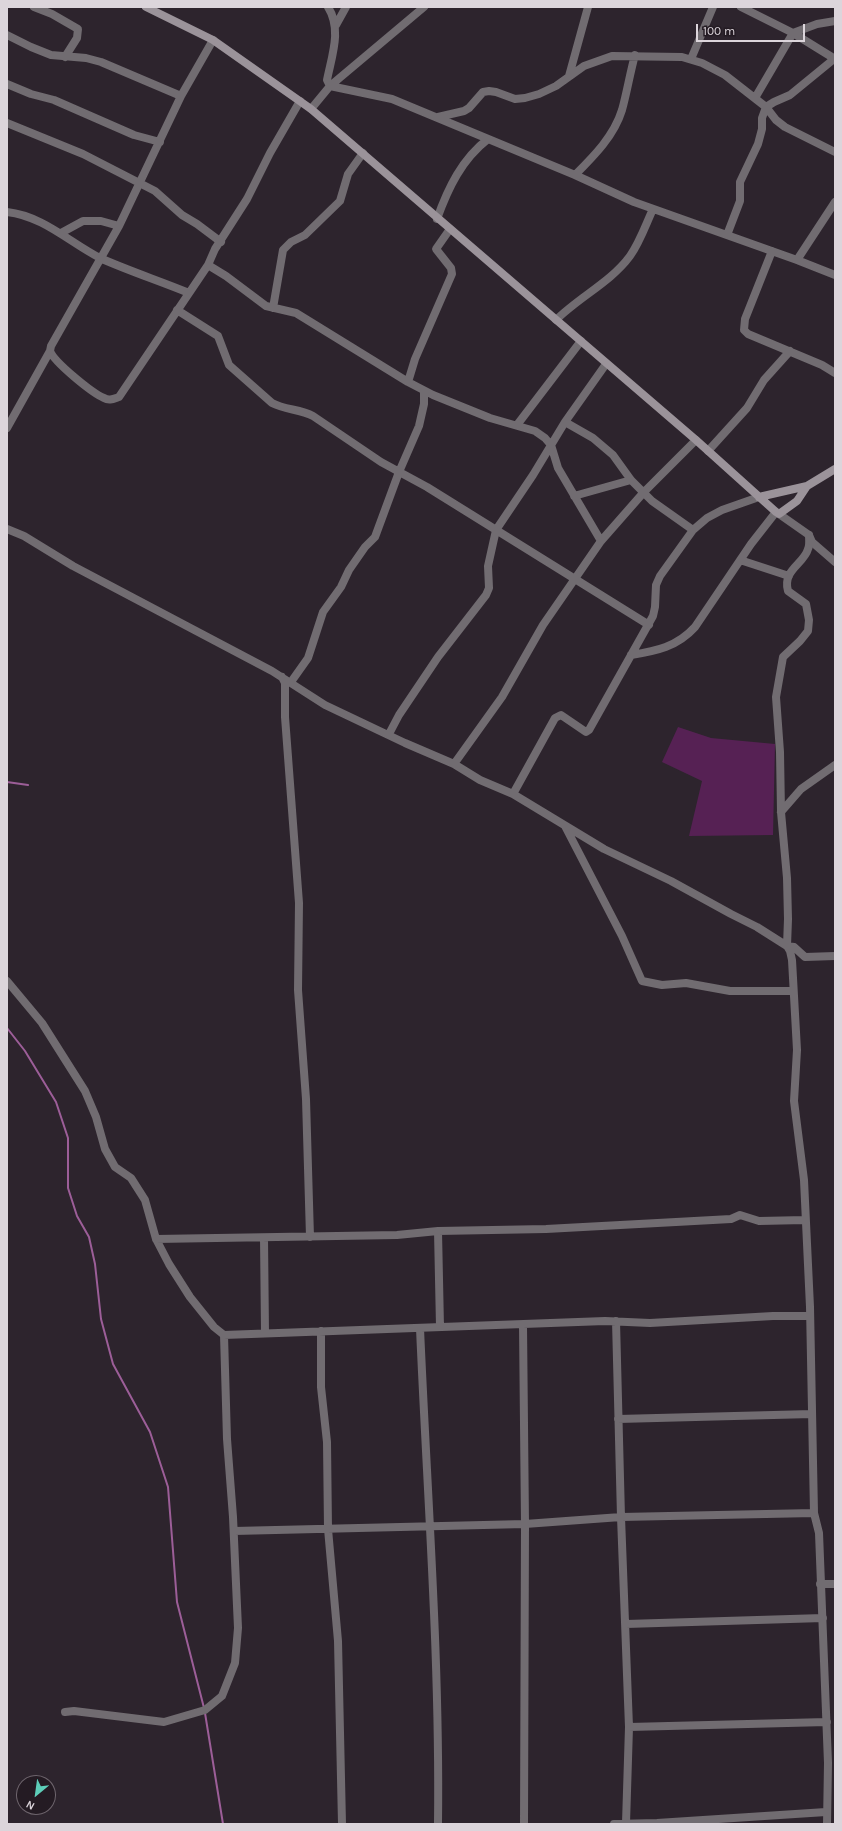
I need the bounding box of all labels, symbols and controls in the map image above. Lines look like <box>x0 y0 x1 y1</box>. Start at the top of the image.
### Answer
scale bar <box>698 16 807 42</box>
text: 100 m <box>703 24 735 38</box>
north arrow <box>16 1775 56 1815</box>
text: N <box>24 1797 37 1813</box>

